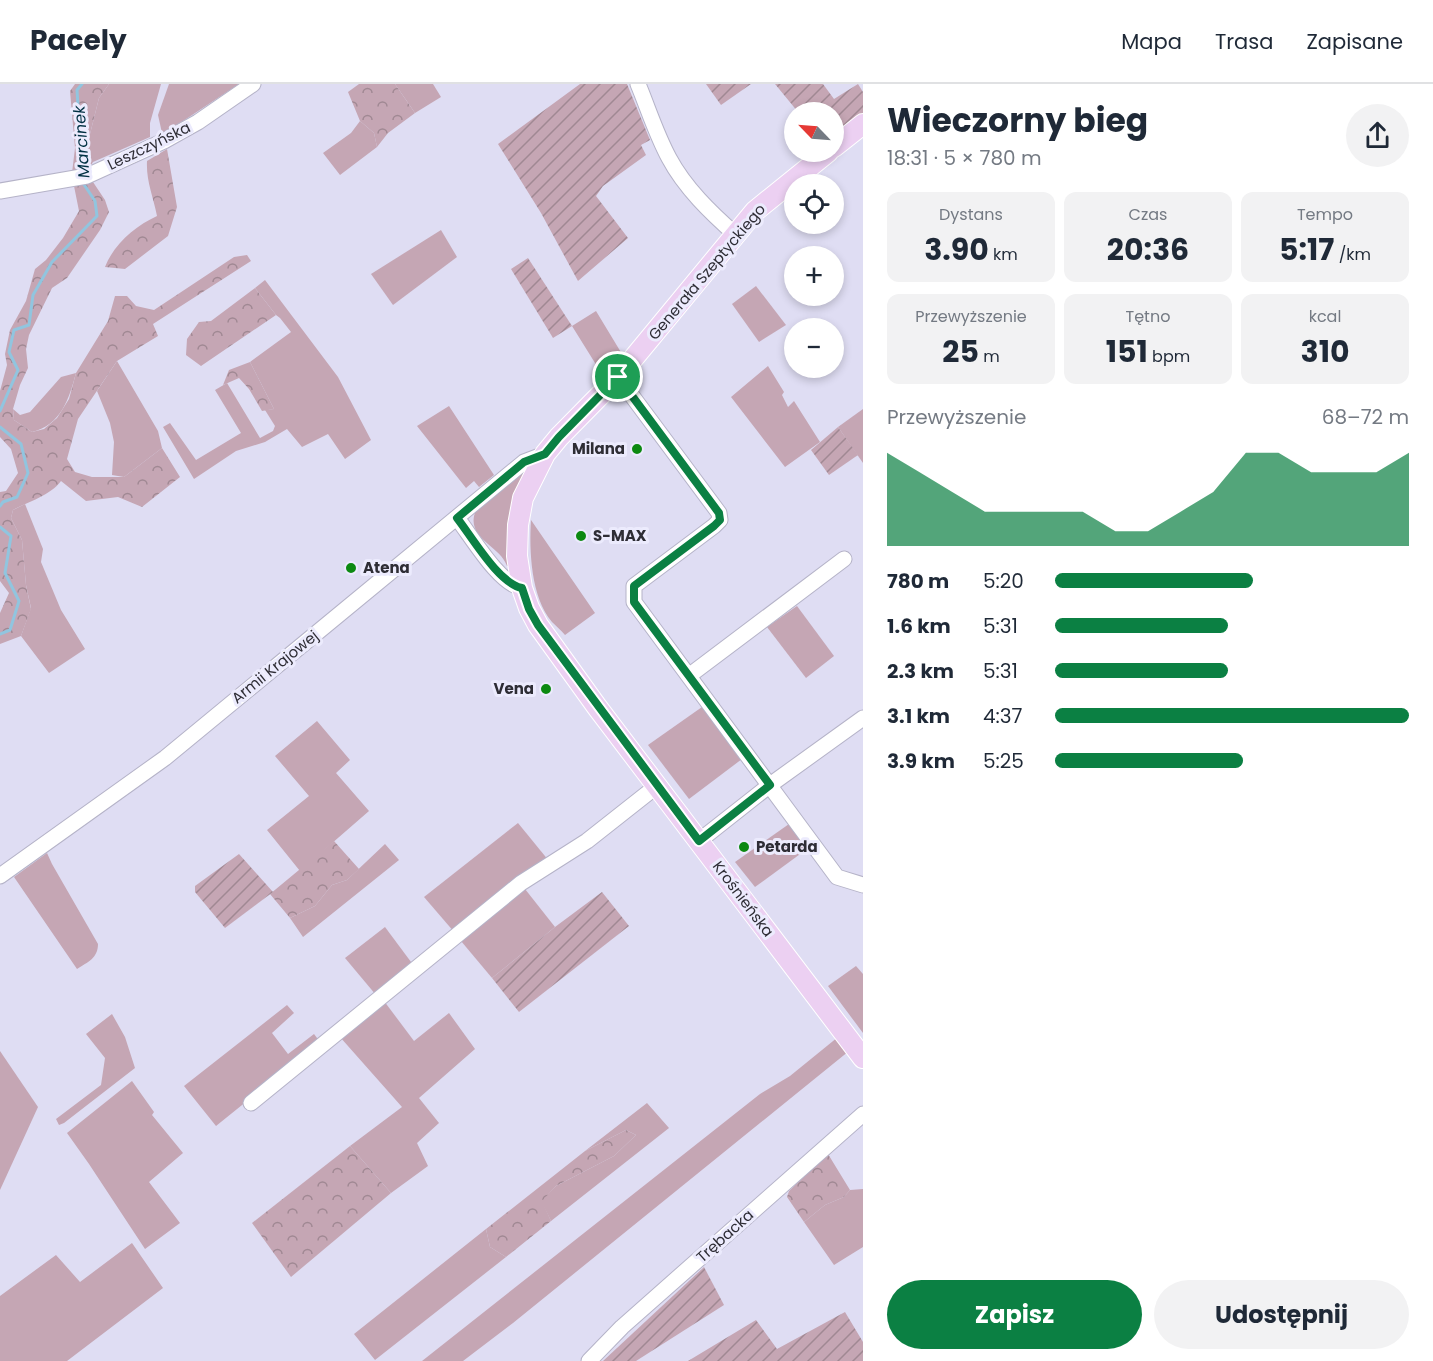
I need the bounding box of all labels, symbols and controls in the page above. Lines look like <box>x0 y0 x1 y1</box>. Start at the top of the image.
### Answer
text: Pacely <box>30 21 127 60</box>
text: Mapa <box>1121 27 1182 56</box>
text: Trasa <box>1215 27 1273 56</box>
text: Zapisane <box>1306 27 1403 56</box>
text: Wieczorny bieg <box>887 97 1148 144</box>
north arrow <box>784 102 844 162</box>
map controls <box>784 102 844 378</box>
water label: Marcinek <box>67 104 96 179</box>
button: share <box>1346 104 1409 167</box>
street label: Leszczyńska <box>104 116 194 175</box>
text: 18:31 · 5 × 780 m <box>887 144 1042 172</box>
button: locate <box>784 174 844 234</box>
street label: Generała Szeptyckiego <box>643 199 770 344</box>
text: Dystans <box>939 203 1003 226</box>
text: Czas <box>1129 203 1167 226</box>
text: Tempo <box>1297 203 1353 226</box>
text: 3.90 <box>924 228 989 271</box>
text: 20:36 <box>1107 228 1189 271</box>
text: 5:17 <box>1279 228 1334 271</box>
text: km <box>989 243 1018 266</box>
text: /km <box>1334 243 1371 266</box>
button: + <box>784 246 844 306</box>
text: Przewyższenie <box>915 305 1027 328</box>
text: Tętno <box>1126 305 1170 328</box>
text: kcal <box>1309 305 1341 328</box>
button: − <box>784 318 844 378</box>
text: 25 <box>942 330 979 373</box>
text: 151 <box>1106 330 1148 373</box>
text: 310 <box>1301 330 1350 373</box>
text: m <box>979 345 1000 368</box>
text: bpm <box>1148 345 1190 368</box>
pin <box>592 351 643 402</box>
icon: arrive <box>601 360 634 393</box>
text: Przewyższenie <box>887 403 1026 431</box>
text: 68–72 m <box>1322 403 1409 431</box>
place label: Milana <box>572 438 625 459</box>
marker: Milana <box>630 442 644 456</box>
place label: S-MAX <box>593 525 647 546</box>
marker: S-MAX <box>574 529 588 543</box>
place label: Atena <box>363 557 410 578</box>
marker: Atena <box>344 561 358 575</box>
text: 780 m <box>887 567 949 595</box>
text: 5:20 <box>983 567 1024 595</box>
text: 1.6 km <box>887 612 951 640</box>
text: 5:31 <box>983 612 1018 640</box>
street label: Armii Krajowej <box>227 625 322 708</box>
text: 2.3 km <box>887 657 954 685</box>
text: 5:31 <box>983 657 1018 685</box>
place label: Vena <box>494 678 534 699</box>
marker: Vena <box>539 682 553 696</box>
text: 3.1 km <box>887 702 950 730</box>
text: 4:37 <box>983 702 1023 730</box>
text: 3.9 km <box>887 747 955 775</box>
text: 5:25 <box>983 747 1024 775</box>
place label: Petarda <box>756 836 818 857</box>
marker: Petarda <box>737 840 751 854</box>
street label: Krośnieńska <box>708 856 779 941</box>
street label: Trębacka <box>692 1204 758 1267</box>
button: Zapisz <box>887 1280 1142 1349</box>
button: Udostępnij <box>1154 1280 1409 1349</box>

